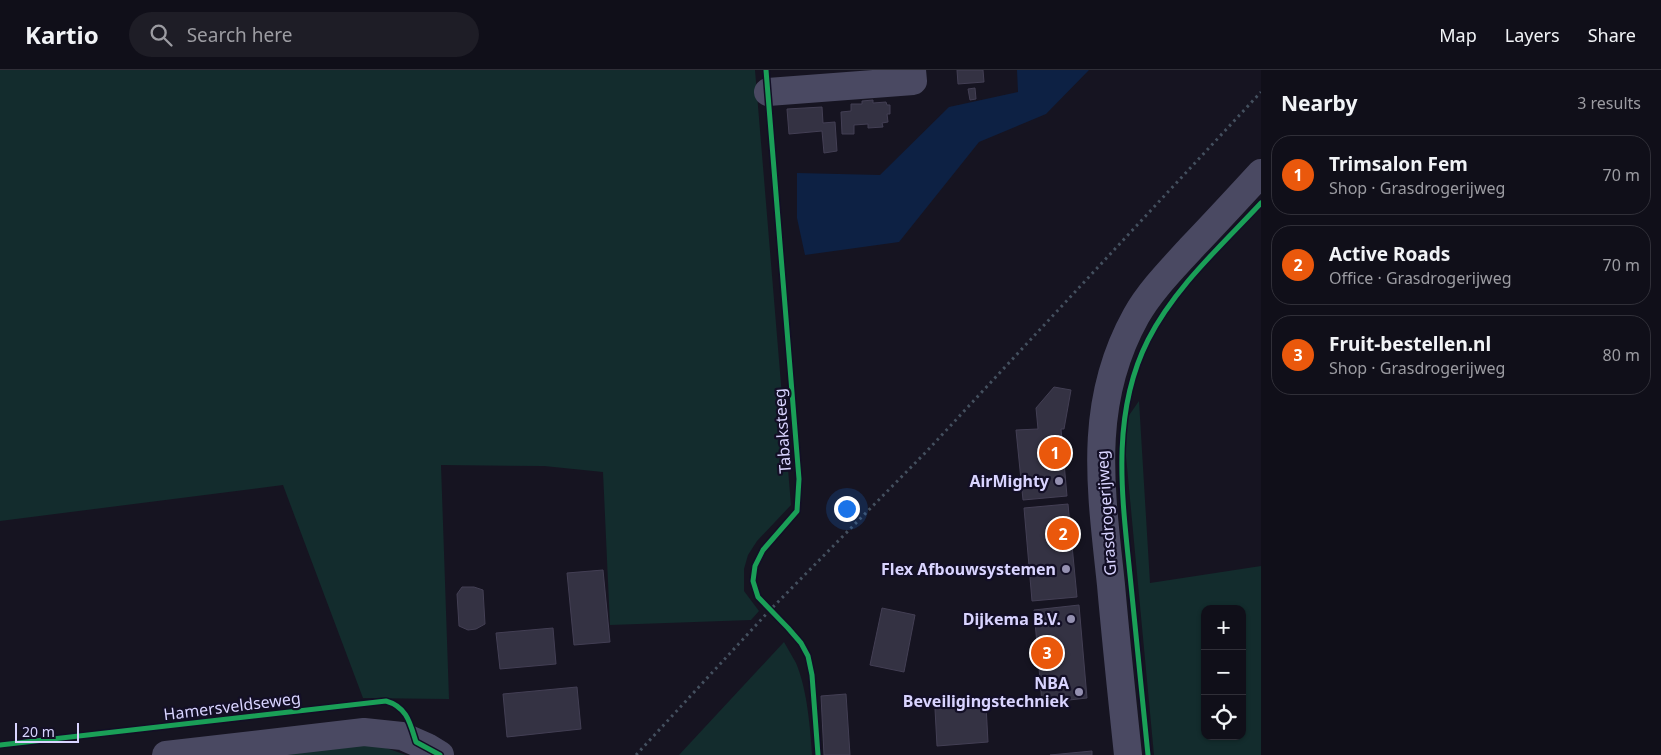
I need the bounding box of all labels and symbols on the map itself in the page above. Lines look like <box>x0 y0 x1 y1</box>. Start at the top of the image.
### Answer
street label: Tabaksteeg <box>768 388 796 474</box>
pin: 1 <box>1039 434 1071 472</box>
street label: Grasdrogerijweg <box>1091 450 1121 576</box>
place label: AirMighty <box>970 470 1050 492</box>
marker: AirMighty <box>1053 475 1065 487</box>
your location <box>834 496 860 522</box>
pin: 2 <box>1047 515 1079 553</box>
place label: Flex Afbouwsystemen <box>881 558 1056 580</box>
marker: Flex Afbouwsystemen <box>1060 563 1072 575</box>
place label: Dijkema B.V. <box>963 608 1061 630</box>
marker: Dijkema B.V. <box>1065 613 1077 625</box>
pin: 3 <box>1031 634 1063 672</box>
place label: NBA Beveiligingstechniek <box>903 672 1070 712</box>
marker: NBA Beveiligingstechniek <box>1073 686 1085 698</box>
street label: Hamersveldseweg <box>162 687 302 725</box>
scale bar <box>15 720 79 743</box>

